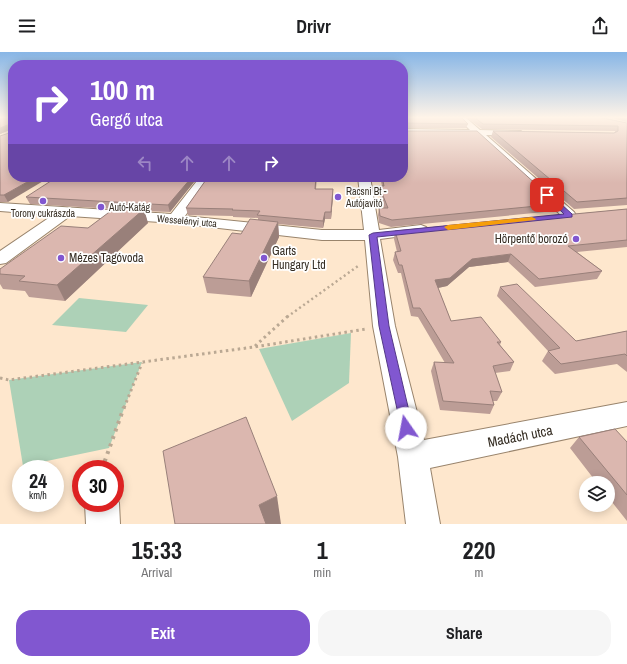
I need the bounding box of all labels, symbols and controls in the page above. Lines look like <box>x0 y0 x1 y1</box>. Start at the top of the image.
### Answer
text: Drivr <box>296 14 331 39</box>
icon: menu <box>16 15 38 37</box>
icon: share <box>589 15 611 37</box>
text: 100 m <box>90 71 155 109</box>
icon: right <box>24 76 76 128</box>
text: Gergő utca <box>90 107 163 132</box>
icon: left <box>134 152 156 174</box>
icon: ahead <box>176 152 198 174</box>
icon: ahead <box>218 152 240 174</box>
icon: right <box>260 152 282 174</box>
pin <box>530 178 564 212</box>
icon: arrive <box>536 184 558 206</box>
place label: Racsni Bt - Autójavító <box>345 185 387 210</box>
marker: Racsni Bt - Autójavító <box>333 192 343 202</box>
marker: Torony cukrászda <box>38 196 48 206</box>
place label: Autó-Katág <box>108 201 150 214</box>
marker: Autó-Katág <box>96 202 106 212</box>
place label: Torony cukrászda <box>11 207 76 220</box>
street label: Wesselényi utca <box>157 212 218 230</box>
place label: Hörpentő borozó <box>495 231 568 247</box>
marker: Hörpentő borozó <box>571 234 581 244</box>
place label: Garts Hungary Ltd <box>272 243 326 273</box>
place label: Mézes Tagóvoda <box>69 250 144 266</box>
marker: Mézes Tagóvoda <box>56 253 66 263</box>
marker: Garts Hungary Ltd <box>259 253 269 263</box>
position arrow <box>385 407 427 449</box>
street label: Madách utca <box>486 421 555 451</box>
speed limit sign: 30 <box>72 460 124 512</box>
text: 24 <box>29 467 47 494</box>
map controls <box>579 476 615 512</box>
button: layers <box>579 476 615 512</box>
text: km/h <box>29 489 47 502</box>
text: 15:33 <box>132 534 182 566</box>
text: 1 <box>317 534 328 566</box>
text: 220 <box>463 534 495 566</box>
text: Arrival <box>141 564 172 581</box>
text: min <box>313 564 331 581</box>
text: m <box>475 564 483 581</box>
button: Exit <box>16 610 310 656</box>
button: Share <box>318 610 611 656</box>

